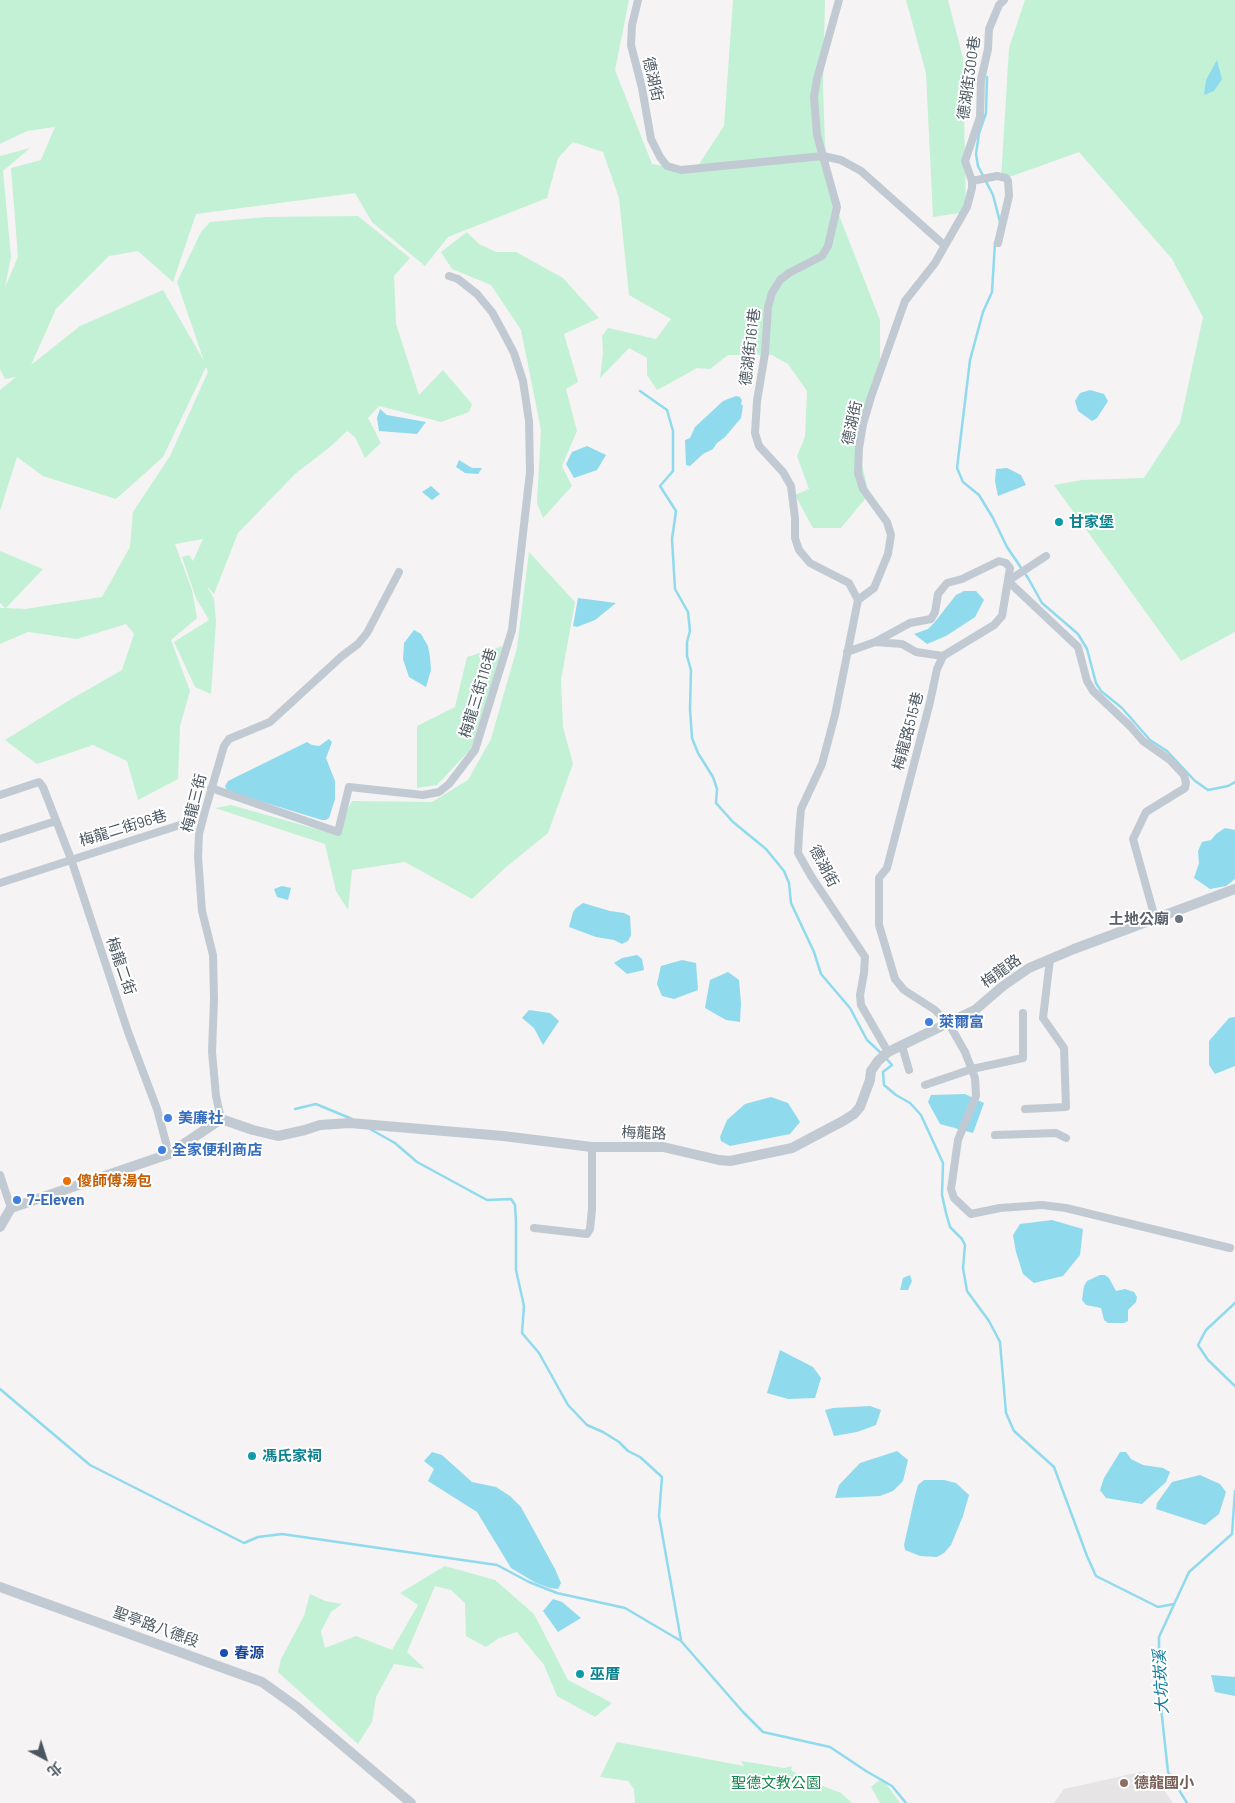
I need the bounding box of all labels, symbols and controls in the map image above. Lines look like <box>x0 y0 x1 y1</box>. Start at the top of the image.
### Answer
street label: 德湖街300巷 <box>954 35 984 121</box>
street label: 德湖街 <box>639 55 667 103</box>
street label: 德湖街161巷 <box>736 307 764 387</box>
street label: 德湖街 <box>839 399 865 447</box>
place label: 甘家堡 <box>1069 513 1114 531</box>
marker: 甘家堡 <box>1053 516 1065 528</box>
street label: 梅龍三街116巷 <box>456 646 500 740</box>
street label: 梅龍路515巷 <box>889 690 927 772</box>
street label: 梅龍三街 <box>178 772 210 834</box>
street label: 梅龍二街96巷 <box>77 806 169 850</box>
street label: 德湖街 <box>805 842 843 890</box>
place label: 土地公廟 <box>1109 910 1169 928</box>
marker: 土地公廟 <box>1173 913 1185 925</box>
street label: 梅龍二街 <box>103 935 139 997</box>
street label: 梅龍路 <box>978 950 1024 992</box>
place label: 萊爾富 <box>939 1013 984 1031</box>
marker: 萊爾富 <box>923 1016 935 1028</box>
place label: 美廉社 <box>178 1109 223 1127</box>
marker: 美廉社 <box>162 1112 174 1124</box>
street label: 梅龍路 <box>621 1123 667 1143</box>
place label: 全家便利商店 <box>172 1141 262 1159</box>
marker: 全家便利商店 <box>156 1144 168 1156</box>
place label: 傻師傅湯包 <box>77 1172 152 1190</box>
marker: 傻師傅湯包 <box>61 1175 73 1187</box>
place label: 7-Eleven <box>27 1191 84 1209</box>
marker: 7-Eleven <box>11 1194 23 1206</box>
place label: 馮氏家祠 <box>262 1447 322 1465</box>
marker: 馮氏家祠 <box>246 1450 258 1462</box>
street label: 聖亭路八德段 <box>111 1603 201 1651</box>
place label: 春源 <box>234 1644 264 1662</box>
marker: 春源 <box>218 1647 230 1659</box>
water label: 大坑崁溪 <box>1150 1650 1172 1714</box>
place label: 巫厝 <box>590 1665 620 1683</box>
marker: 巫厝 <box>574 1668 586 1680</box>
north arrow <box>20 1733 70 1783</box>
text: 北 <box>44 1759 66 1781</box>
park label: 聖德文教公園 <box>731 1774 821 1792</box>
place label: 德龍國小 <box>1134 1774 1194 1792</box>
marker: 德龍國小 <box>1118 1777 1130 1789</box>

